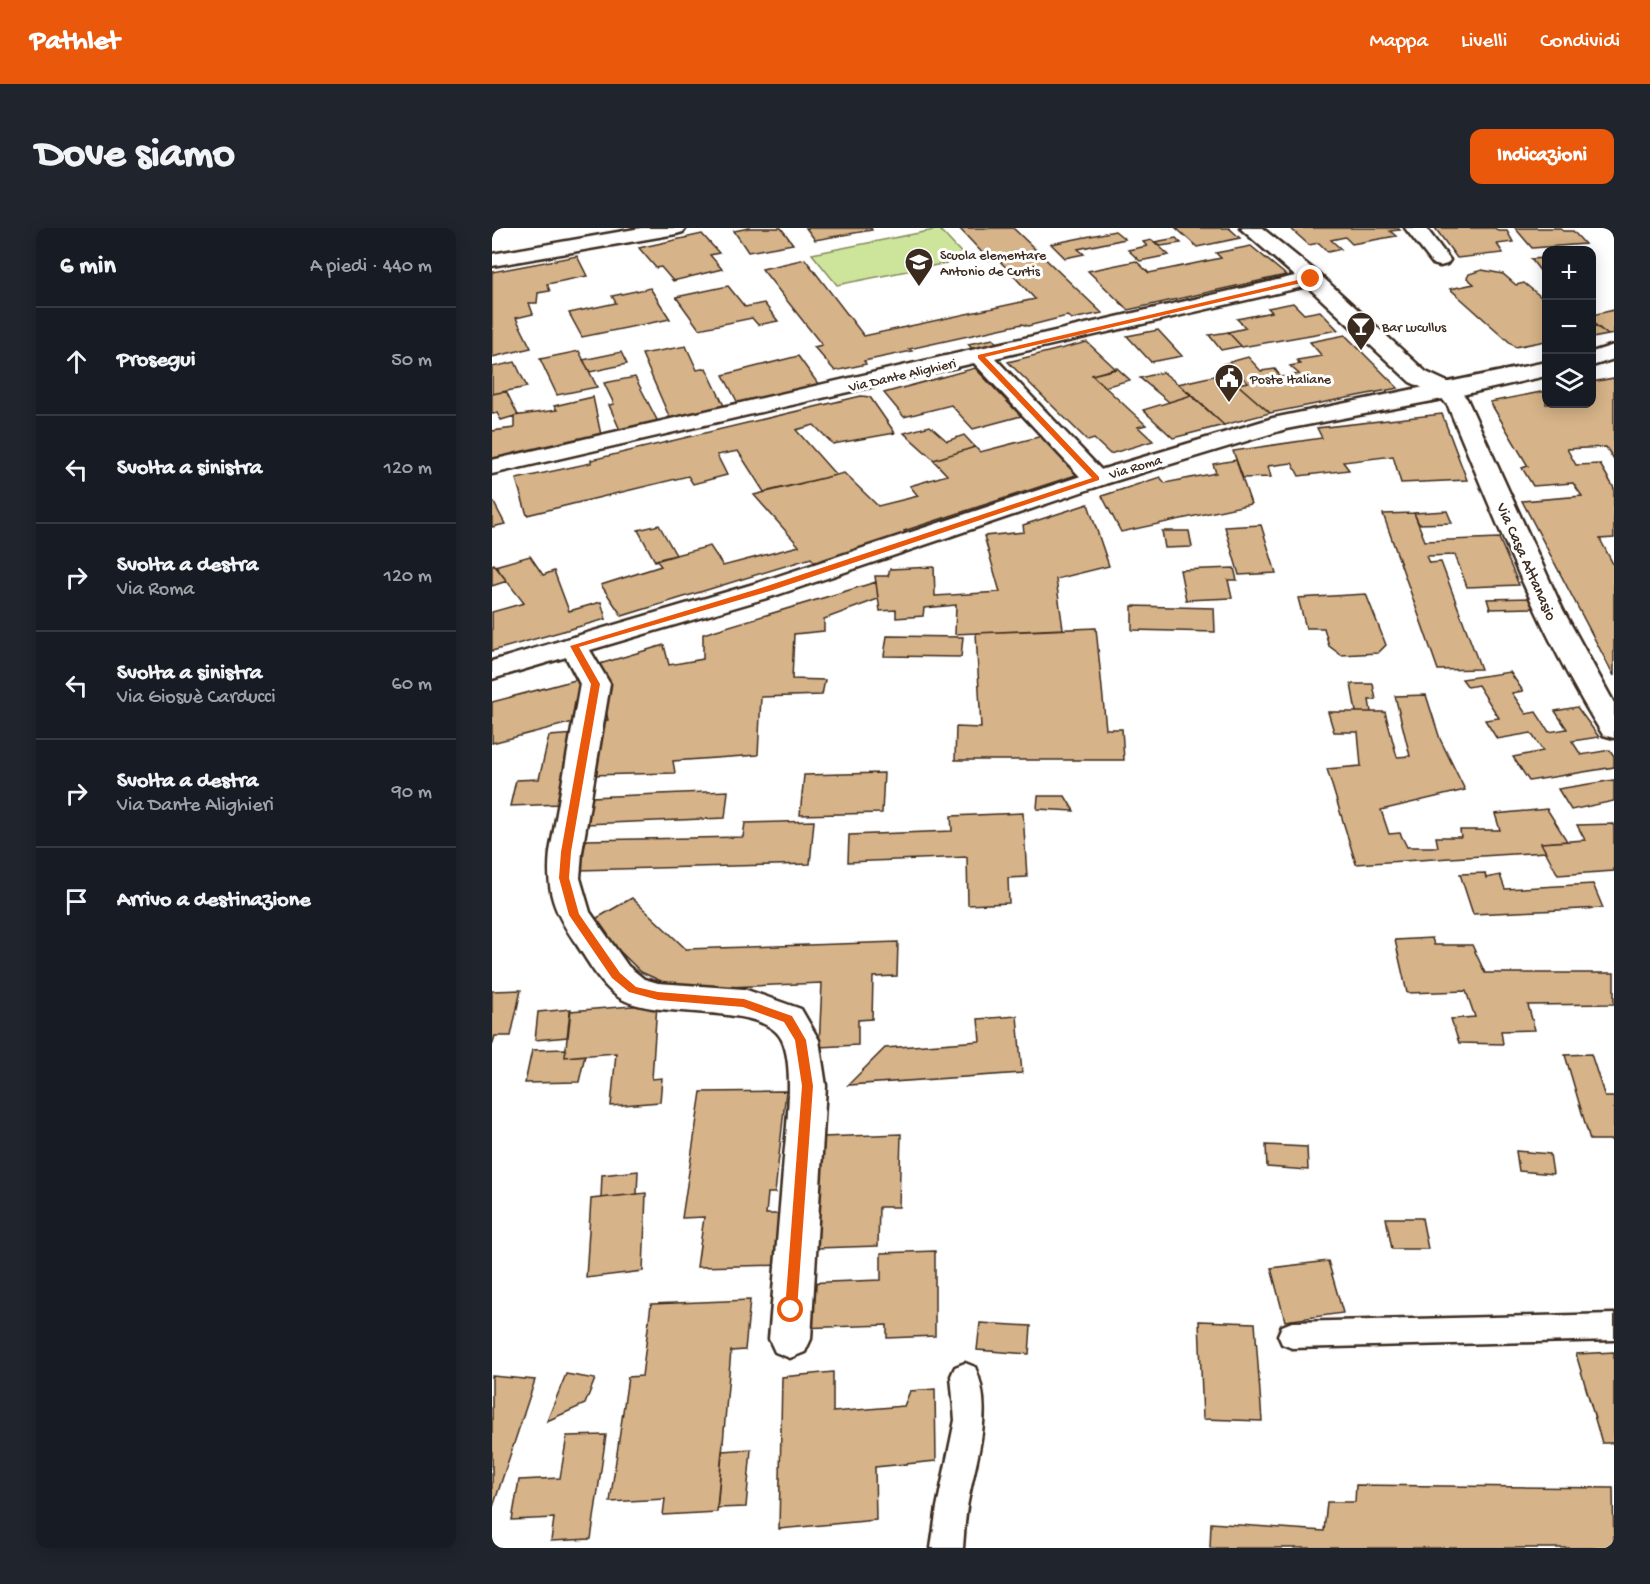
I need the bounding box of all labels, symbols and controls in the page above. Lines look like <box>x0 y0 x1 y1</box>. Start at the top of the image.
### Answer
text: Pathlet <box>30 26 120 59</box>
text: Mappa <box>1369 30 1428 55</box>
text: Livelli <box>1461 30 1507 55</box>
text: Condividi <box>1540 30 1620 55</box>
button: Indicazioni <box>1470 129 1614 184</box>
text: Dove siamo <box>36 132 235 181</box>
school or university icon: Scuola elementare Antonio de Curtis <box>903 246 935 288</box>
map controls <box>1542 246 1596 408</box>
button: + <box>1542 246 1596 300</box>
place label: Scuola elementare Antonio de Curtis <box>940 248 1047 281</box>
text: 6 min <box>60 252 116 283</box>
text: A piedi · 440 m <box>310 256 432 279</box>
route end <box>1297 265 1323 291</box>
button: − <box>1542 300 1596 354</box>
bar icon: Bar Lucullus <box>1345 310 1377 352</box>
place label: Bar Lucullus <box>1381 320 1447 337</box>
icon: ahead <box>60 345 93 378</box>
text: Prosegui <box>117 348 195 374</box>
text: 50 m <box>391 350 432 373</box>
button: layers <box>1542 354 1596 408</box>
street label: Via Dante Alighieri <box>846 356 958 397</box>
public building icon: Poste Italiane <box>1213 362 1245 404</box>
place label: Poste Italiane <box>1249 372 1332 389</box>
street label: Via Roma <box>1106 452 1165 485</box>
icon: left <box>60 453 93 486</box>
text: Svolta a sinistra <box>117 456 262 482</box>
text: 120 m <box>384 458 432 481</box>
street label: Via Casa Attanasio <box>1490 500 1559 624</box>
text: Svolta a destra <box>117 553 258 579</box>
icon: right <box>60 561 93 594</box>
text: 120 m <box>384 566 432 589</box>
text: Via Roma <box>117 579 194 602</box>
text: Svolta a sinistra <box>117 661 262 687</box>
icon: left <box>60 669 93 702</box>
text: 60 m <box>392 674 432 697</box>
text: Via Giosuè Carducci <box>117 687 276 710</box>
text: Svolta a destra <box>117 769 258 795</box>
icon: right <box>60 777 93 810</box>
text: 90 m <box>392 782 432 805</box>
text: Via Dante Alighieri <box>117 795 274 818</box>
icon: arrive <box>60 885 93 918</box>
text: Arrivo a destinazione <box>117 888 311 914</box>
route start <box>777 1296 803 1322</box>

